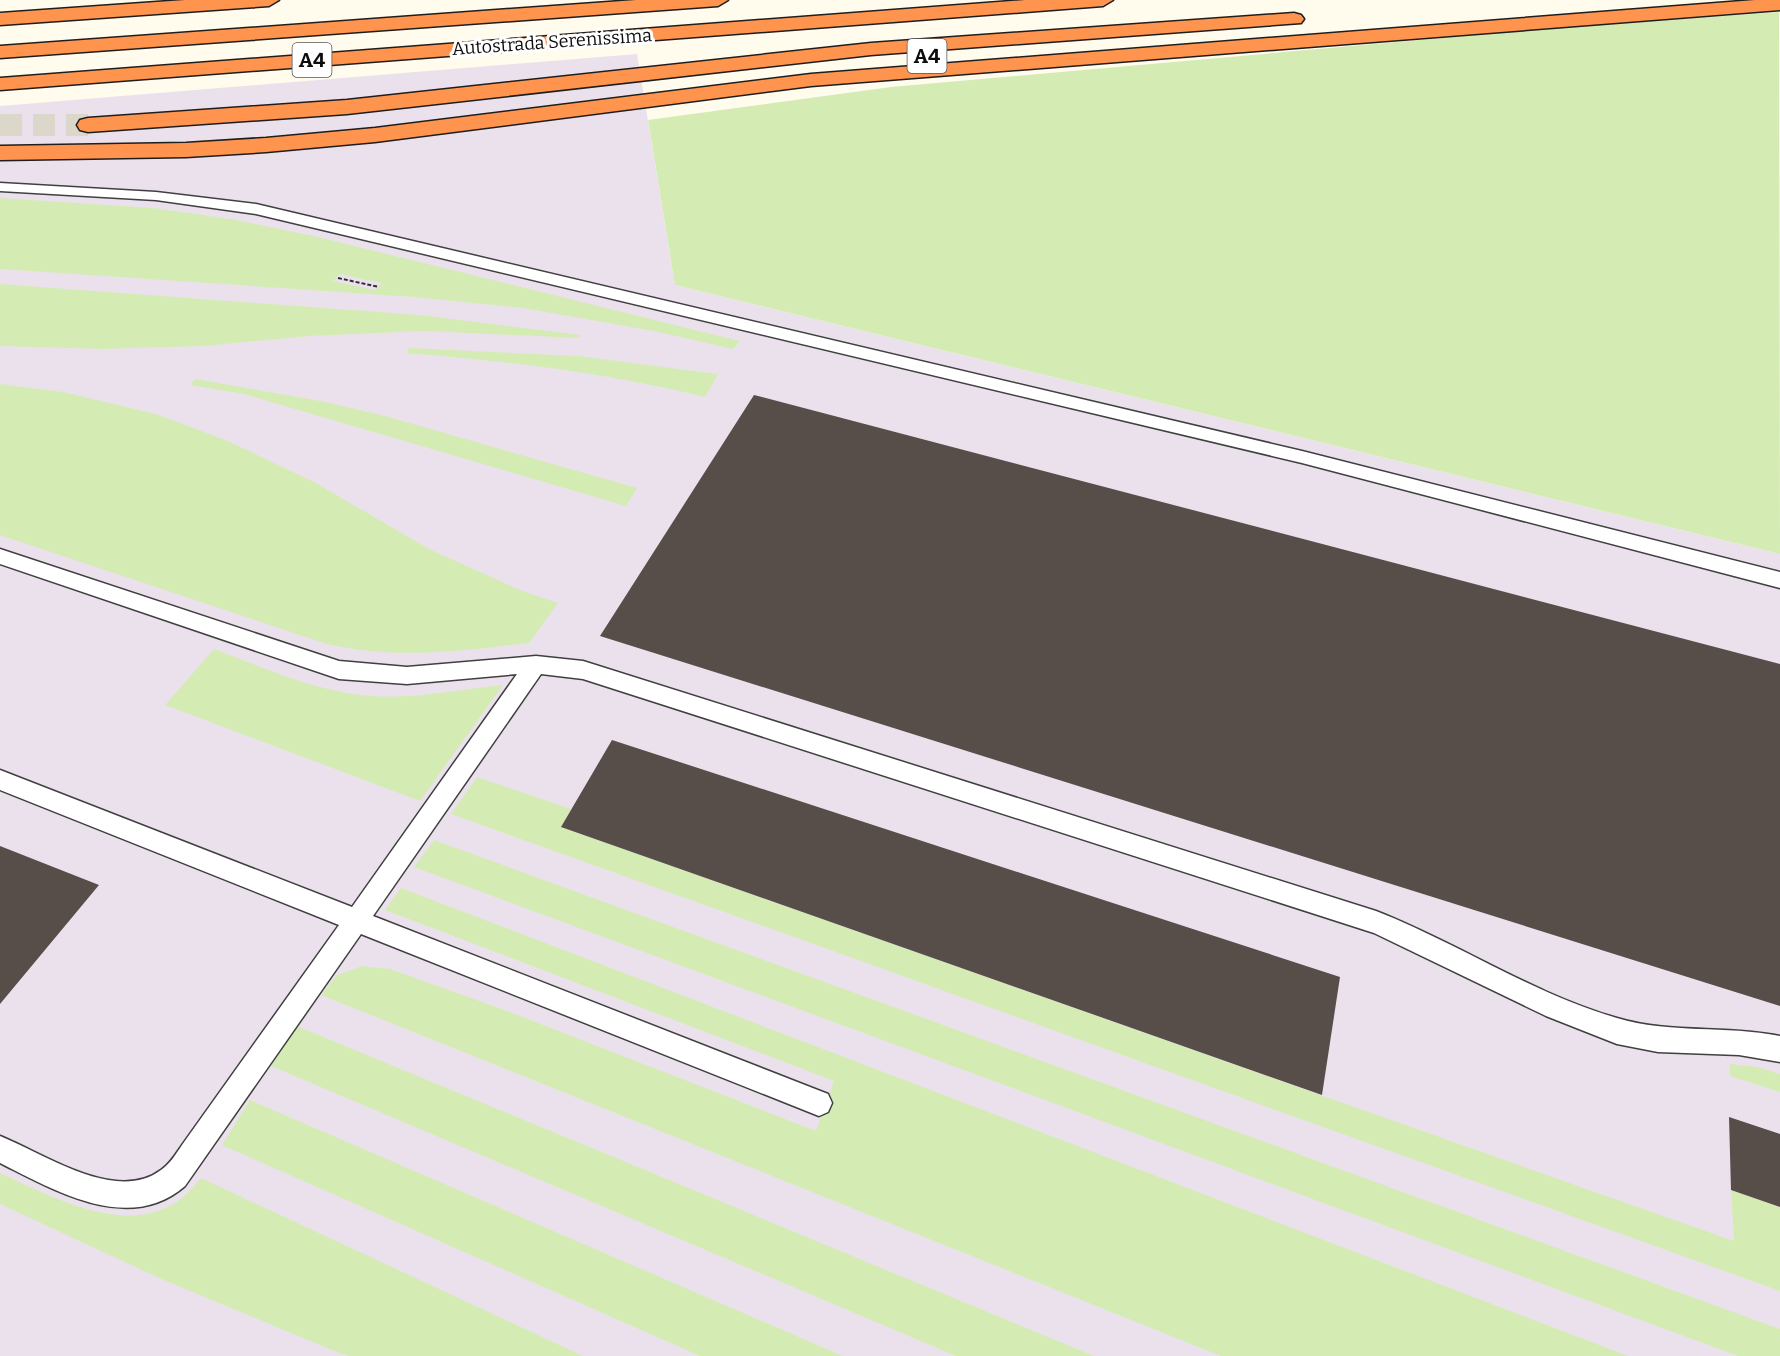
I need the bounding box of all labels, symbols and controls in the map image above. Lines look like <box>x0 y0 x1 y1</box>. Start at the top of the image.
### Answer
street label: Autostrada Serenissima <box>451 24 653 60</box>
road number: A4 <box>908 39 946 73</box>
road number: A4 <box>292 43 332 77</box>

